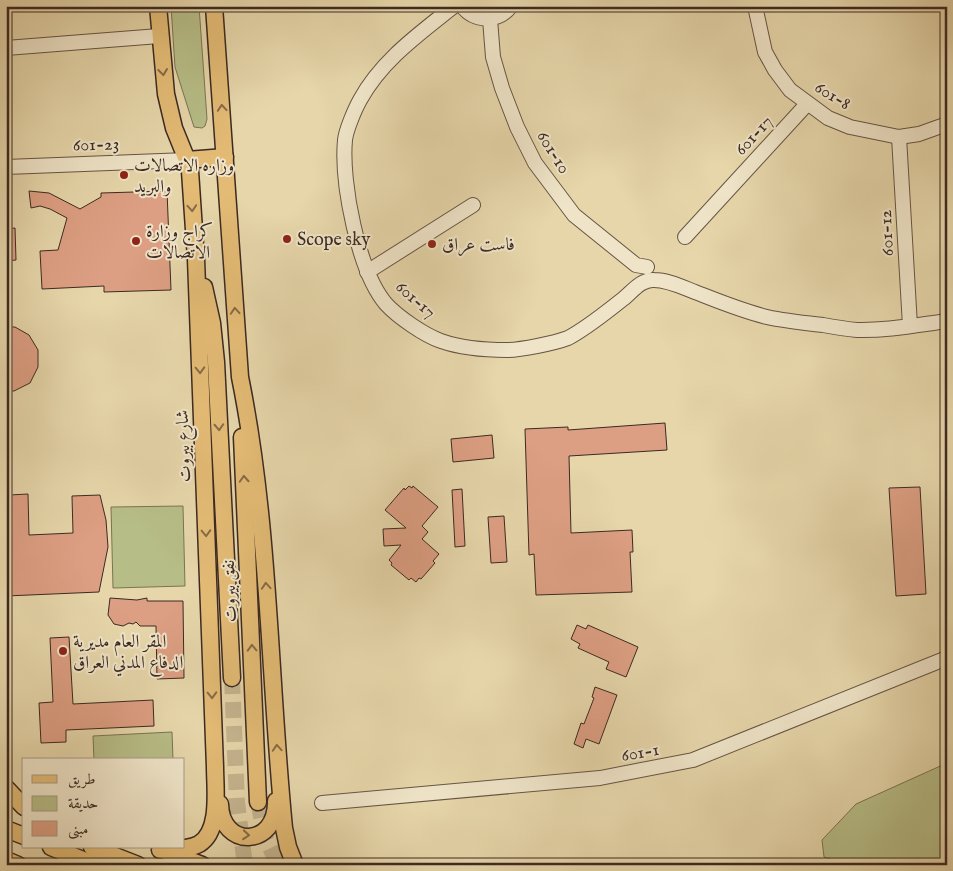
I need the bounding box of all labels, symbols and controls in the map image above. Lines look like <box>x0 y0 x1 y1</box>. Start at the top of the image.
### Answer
one-way arrow <box>157 69 168 77</box>
street label: 601-8 <box>810 77 855 116</box>
one-way arrow <box>216 104 227 112</box>
street label: 601-17 <box>730 111 778 161</box>
street label: 601-10 <box>531 127 575 179</box>
street label: 601-23 <box>72 133 120 158</box>
place label: وزاره الاتصالات والبريد <box>134 155 234 199</box>
marker: وزاره الاتصالات والبريد <box>118 169 130 181</box>
one-way arrow <box>187 204 198 212</box>
street label: 601-12 <box>875 209 900 257</box>
place label: كراج وزارة الاتصالات <box>146 221 213 265</box>
place label: Scope sky <box>297 229 371 252</box>
marker: Scope sky <box>281 233 293 245</box>
place label: فاست عراق <box>442 234 515 257</box>
marker: كراج وزارة الاتصالات <box>130 235 142 247</box>
marker: فاست عراق <box>426 238 438 250</box>
street label: 601-17 <box>390 276 440 324</box>
one-way arrow <box>230 307 241 315</box>
one-way arrow <box>195 367 205 375</box>
street label: شارع بيروت <box>172 409 199 483</box>
one-way arrow <box>214 424 225 432</box>
one-way arrow <box>239 475 250 483</box>
one-way arrow <box>201 529 211 537</box>
street label: نفق بيروت <box>218 559 243 622</box>
one-way arrow <box>260 582 271 590</box>
place label: المقر العام مديرية الدفاع المدني العراق <box>73 631 183 677</box>
one-way arrow <box>246 644 257 652</box>
marker: المقر العام مديرية الدفاع المدني العراق <box>57 645 69 657</box>
one-way arrow <box>207 692 217 699</box>
street label: 601-1 <box>620 739 661 768</box>
one-way arrow <box>272 744 283 752</box>
legend <box>22 758 185 848</box>
text: طريق <box>68 770 95 789</box>
text: حديقة <box>68 794 98 813</box>
text: مبنى <box>68 820 88 840</box>
one-way arrow <box>242 829 250 840</box>

